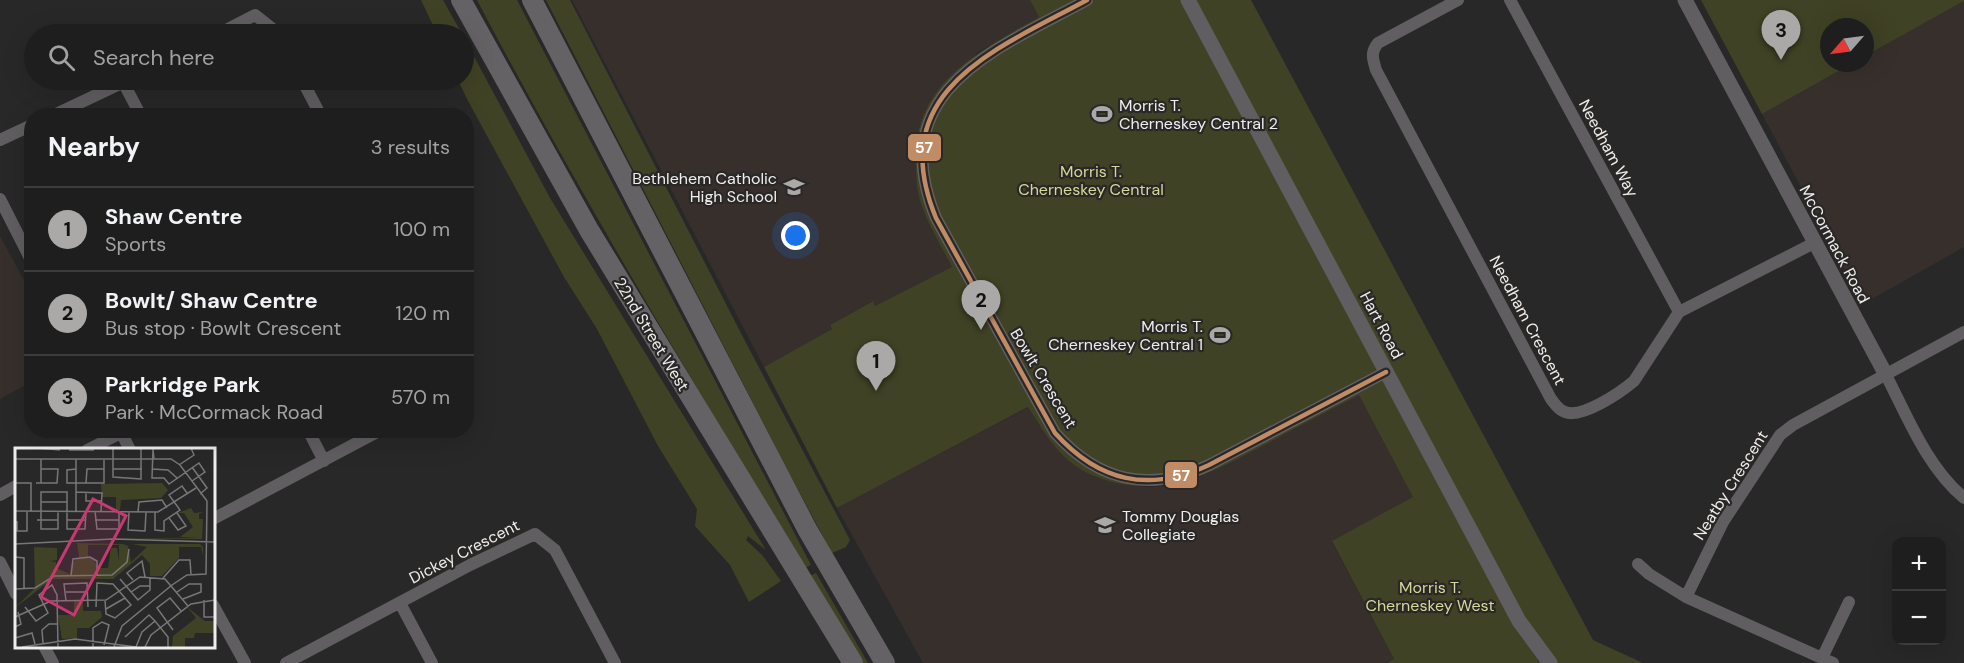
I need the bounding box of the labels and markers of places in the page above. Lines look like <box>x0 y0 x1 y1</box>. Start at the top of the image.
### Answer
pin: 3 <box>1762 10 1800 60</box>
place label: Morris T. Cherneskey Central 2 <box>1119 95 1278 134</box>
sports icon: Morris T. Cherneskey Central 2 <box>1090 102 1114 126</box>
place label: Bethlehem Catholic High School <box>632 168 777 207</box>
school or university icon: Bethlehem Catholic High School <box>782 175 806 199</box>
pin: 2 <box>962 280 1000 330</box>
place label: Morris T. Cherneskey Central 1 <box>1048 316 1203 355</box>
sports icon: Morris T. Cherneskey Central 1 <box>1208 323 1232 347</box>
pin: 1 <box>856 342 896 391</box>
place label: Tommy Douglas Collegiate <box>1122 506 1239 545</box>
school or university icon: Tommy Douglas Collegiate <box>1093 513 1117 537</box>

